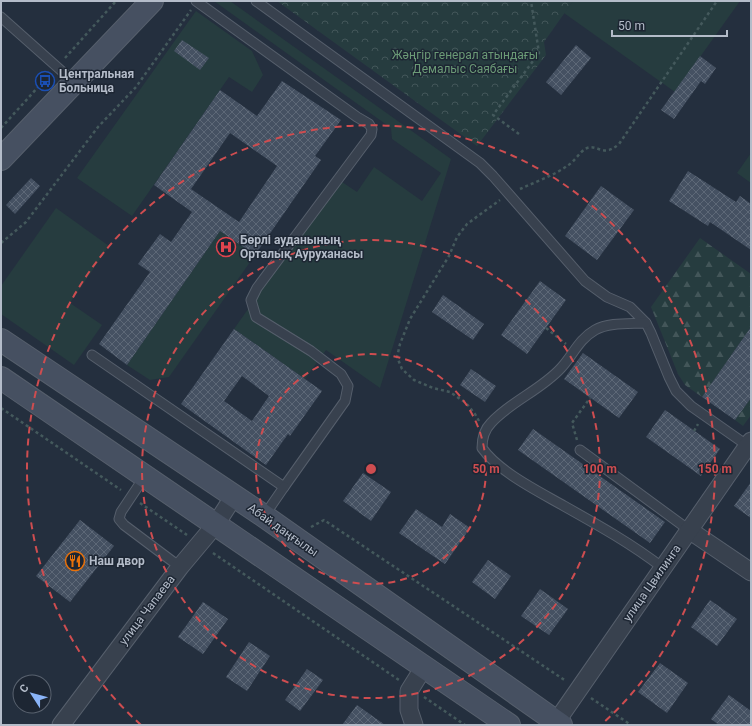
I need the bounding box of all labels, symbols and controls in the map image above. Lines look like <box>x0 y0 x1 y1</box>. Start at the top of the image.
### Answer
scale bar <box>612 12 727 38</box>
text: 50 m <box>618 19 645 33</box>
park label: Жәңгір генерал атындағы Демалыс Саябағы <box>392 48 538 76</box>
place label: Центральная Больница <box>59 67 134 95</box>
bus stop icon: Центральная Больница <box>34 70 56 92</box>
place label: Бөрлі ауданының Орталық Ауруханасы <box>240 233 363 261</box>
hospital icon: Бөрлі ауданының Орталық Ауруханасы <box>215 236 237 258</box>
centre of rings <box>364 462 378 476</box>
text: 50 m <box>472 462 500 476</box>
text: 100 m <box>583 462 617 476</box>
text: 150 m <box>698 462 732 476</box>
street label: Абай даңғылы <box>245 501 321 559</box>
street label: улица Цвилинга <box>620 542 684 624</box>
restaurant icon: Наш двор <box>64 550 86 572</box>
place label: Наш двор <box>89 554 145 568</box>
street label: улица Чапаева <box>116 572 178 648</box>
north arrow <box>12 674 52 714</box>
text: С <box>17 682 32 695</box>

